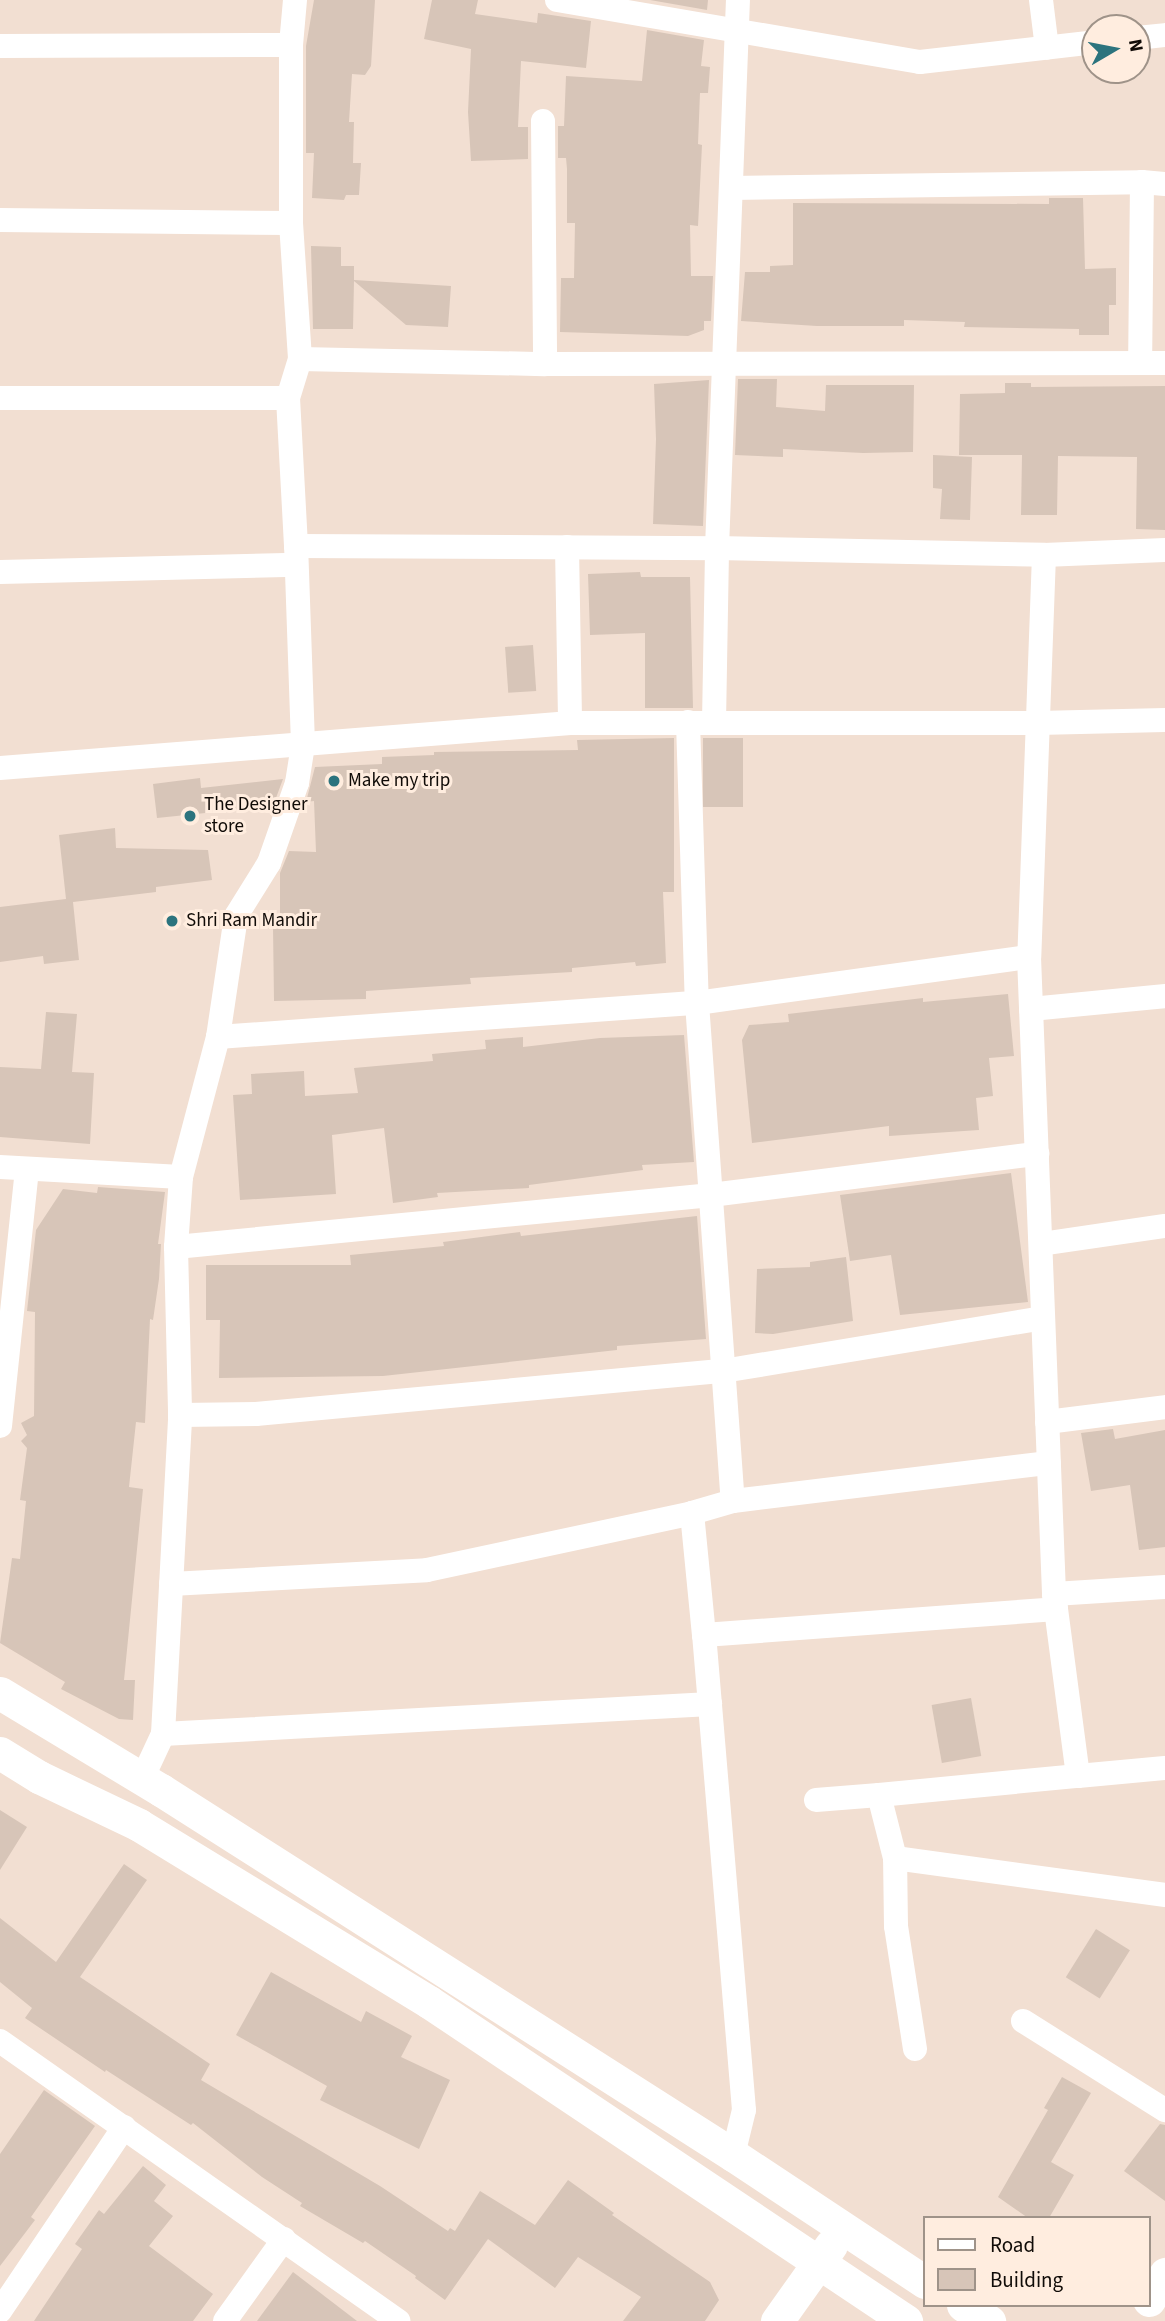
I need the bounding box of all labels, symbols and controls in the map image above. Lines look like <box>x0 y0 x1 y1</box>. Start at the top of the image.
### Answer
north arrow <box>1081 14 1151 84</box>
text: N <box>1121 37 1150 54</box>
place label: Make my trip <box>348 770 450 792</box>
marker: Make my trip <box>326 773 342 789</box>
place label: The Designer store <box>204 794 307 838</box>
marker: The Designer store <box>182 808 198 824</box>
place label: Shri Ram Mandir <box>186 910 317 932</box>
marker: Shri Ram Mandir <box>164 913 180 929</box>
legend <box>923 2216 1151 2307</box>
text: Road <box>990 2230 1035 2260</box>
text: Building <box>990 2265 1063 2295</box>

